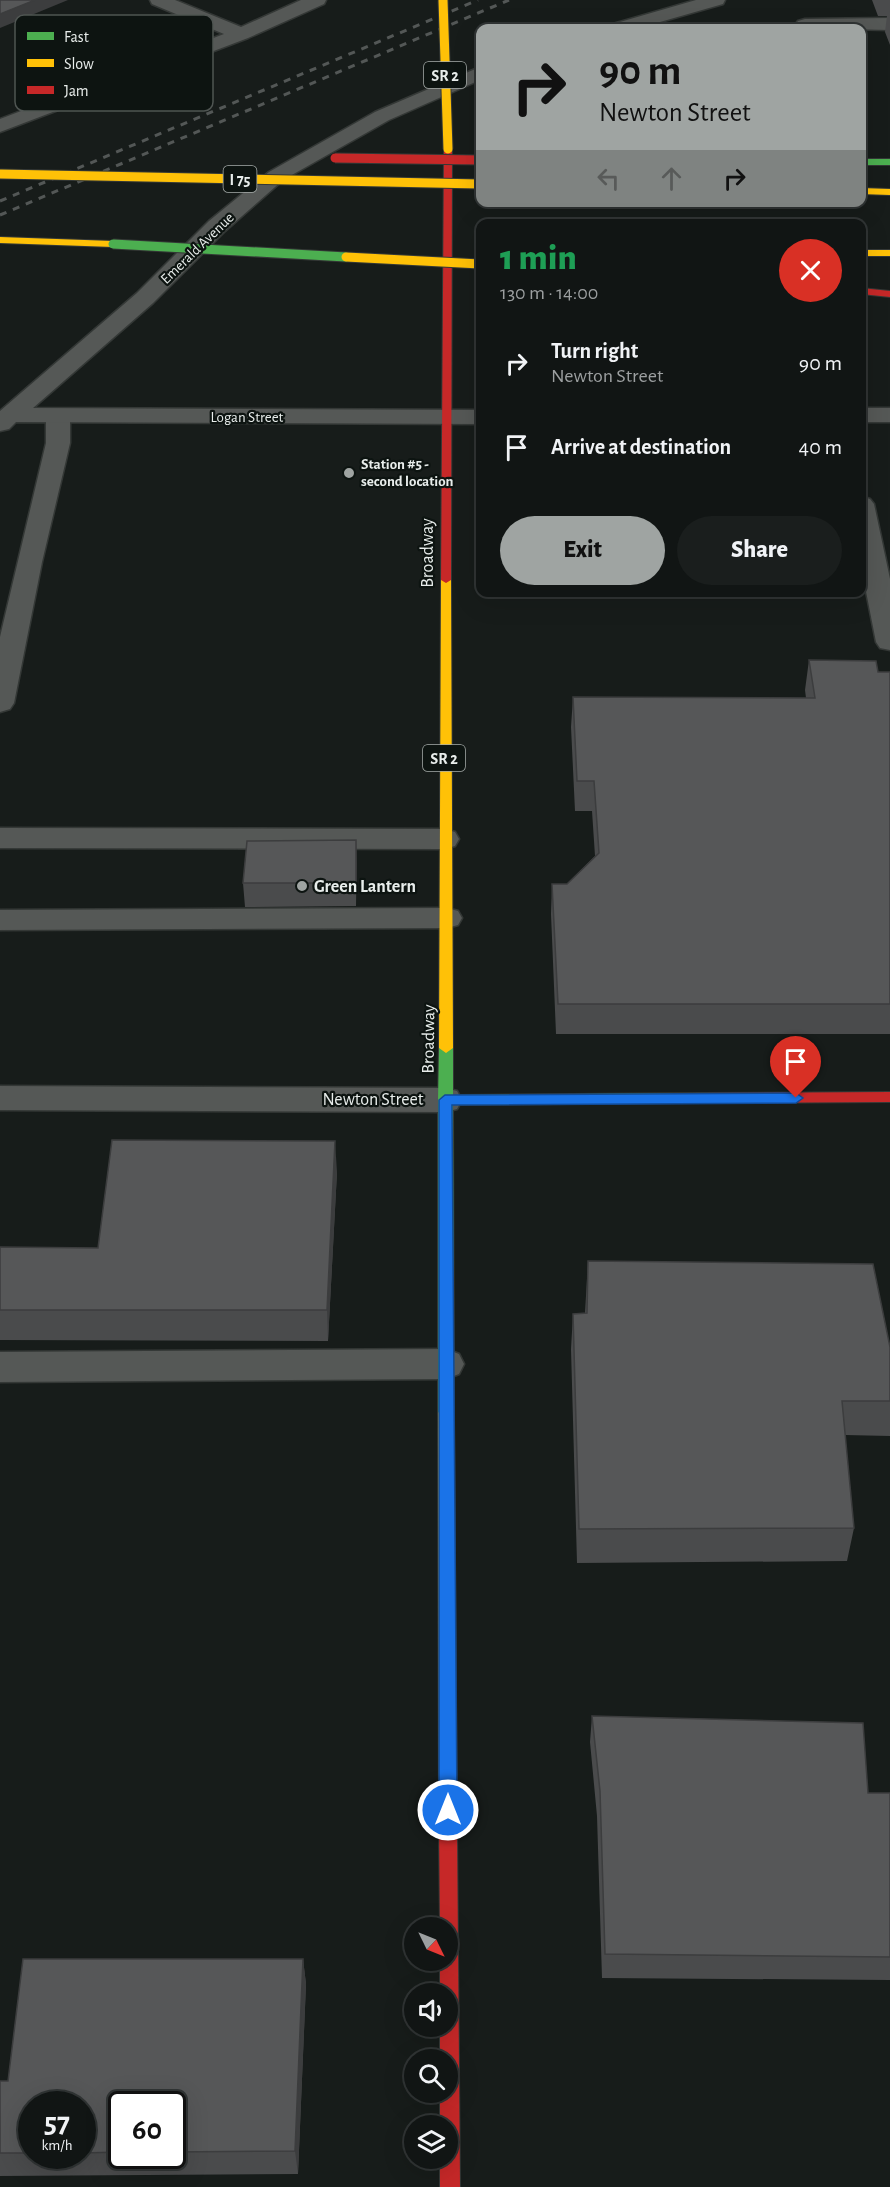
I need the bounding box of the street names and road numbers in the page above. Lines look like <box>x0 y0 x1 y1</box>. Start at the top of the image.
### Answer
road number: SR 2 <box>424 62 466 88</box>
road number: I 75 <box>224 166 256 192</box>
street label: Emerald Avenue <box>158 210 237 287</box>
street label: Logan Street <box>211 410 284 425</box>
street label: Broadway <box>419 518 437 588</box>
road number: SR 2 <box>423 745 465 771</box>
street label: Broadway <box>419 1004 439 1074</box>
street label: Newton Street <box>322 1091 424 1109</box>

